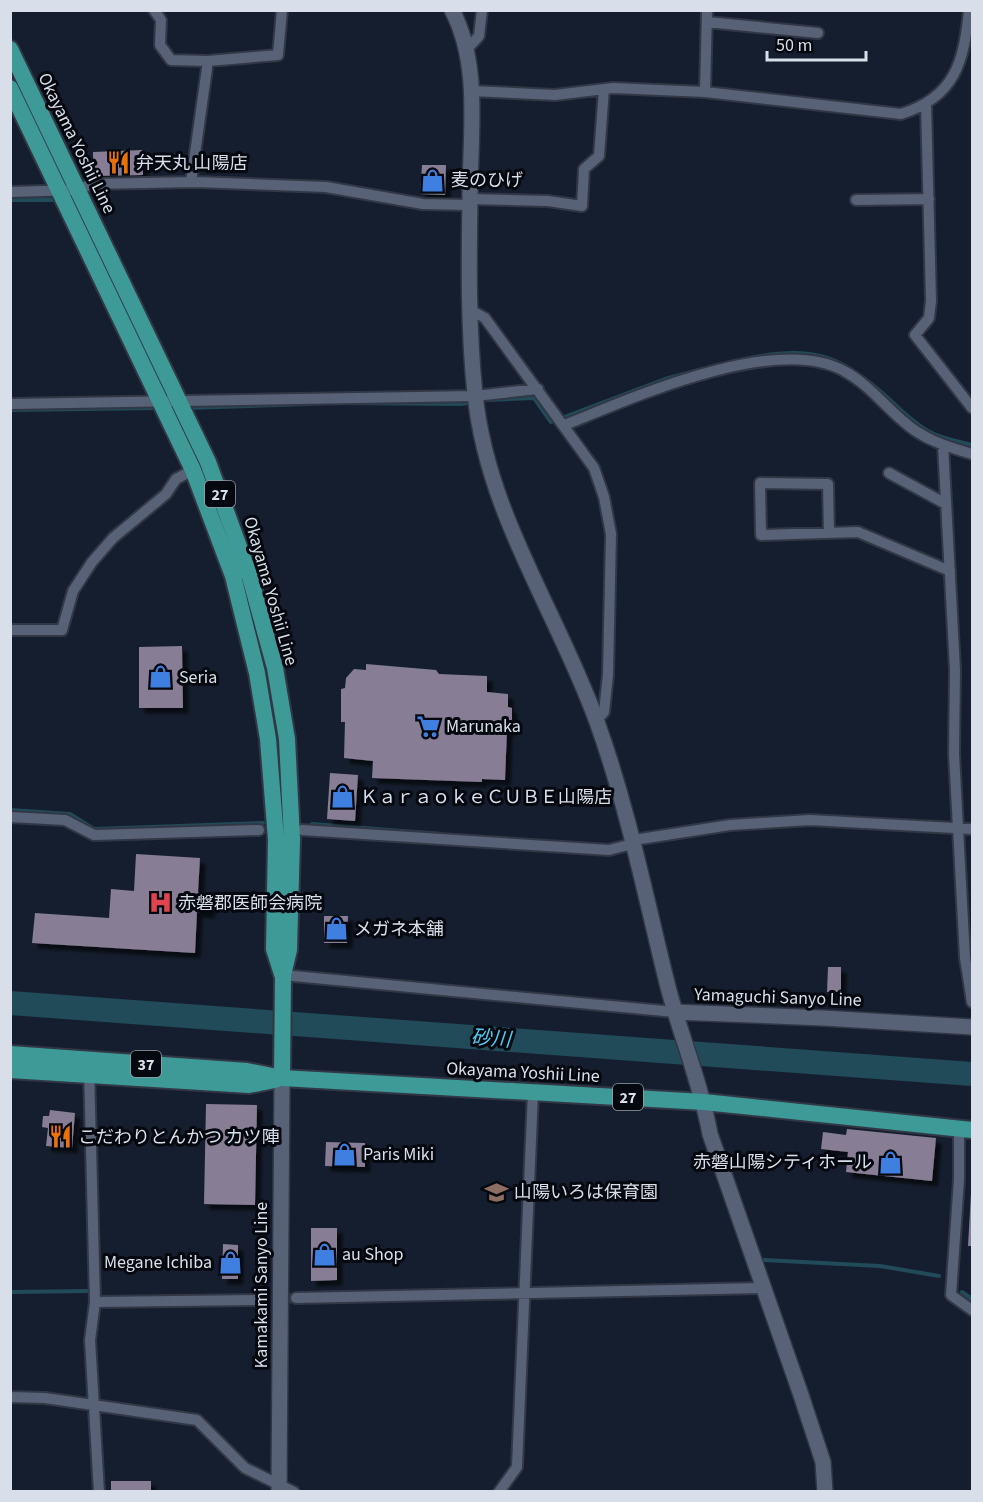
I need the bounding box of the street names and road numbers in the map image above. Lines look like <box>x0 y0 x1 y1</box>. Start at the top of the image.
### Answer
street label: Okayama Yoshii Line <box>32 69 122 218</box>
road number: 27 <box>205 481 235 507</box>
street label: Okayama Yoshii Line <box>237 514 304 669</box>
street label: Yamaguchi Sanyo Line <box>693 982 862 1013</box>
road number: 37 <box>131 1051 161 1077</box>
street label: Okayama Yoshii Line <box>446 1056 600 1089</box>
road number: 27 <box>613 1084 643 1110</box>
street label: Kamakami Sanyo Line <box>249 1202 274 1368</box>

